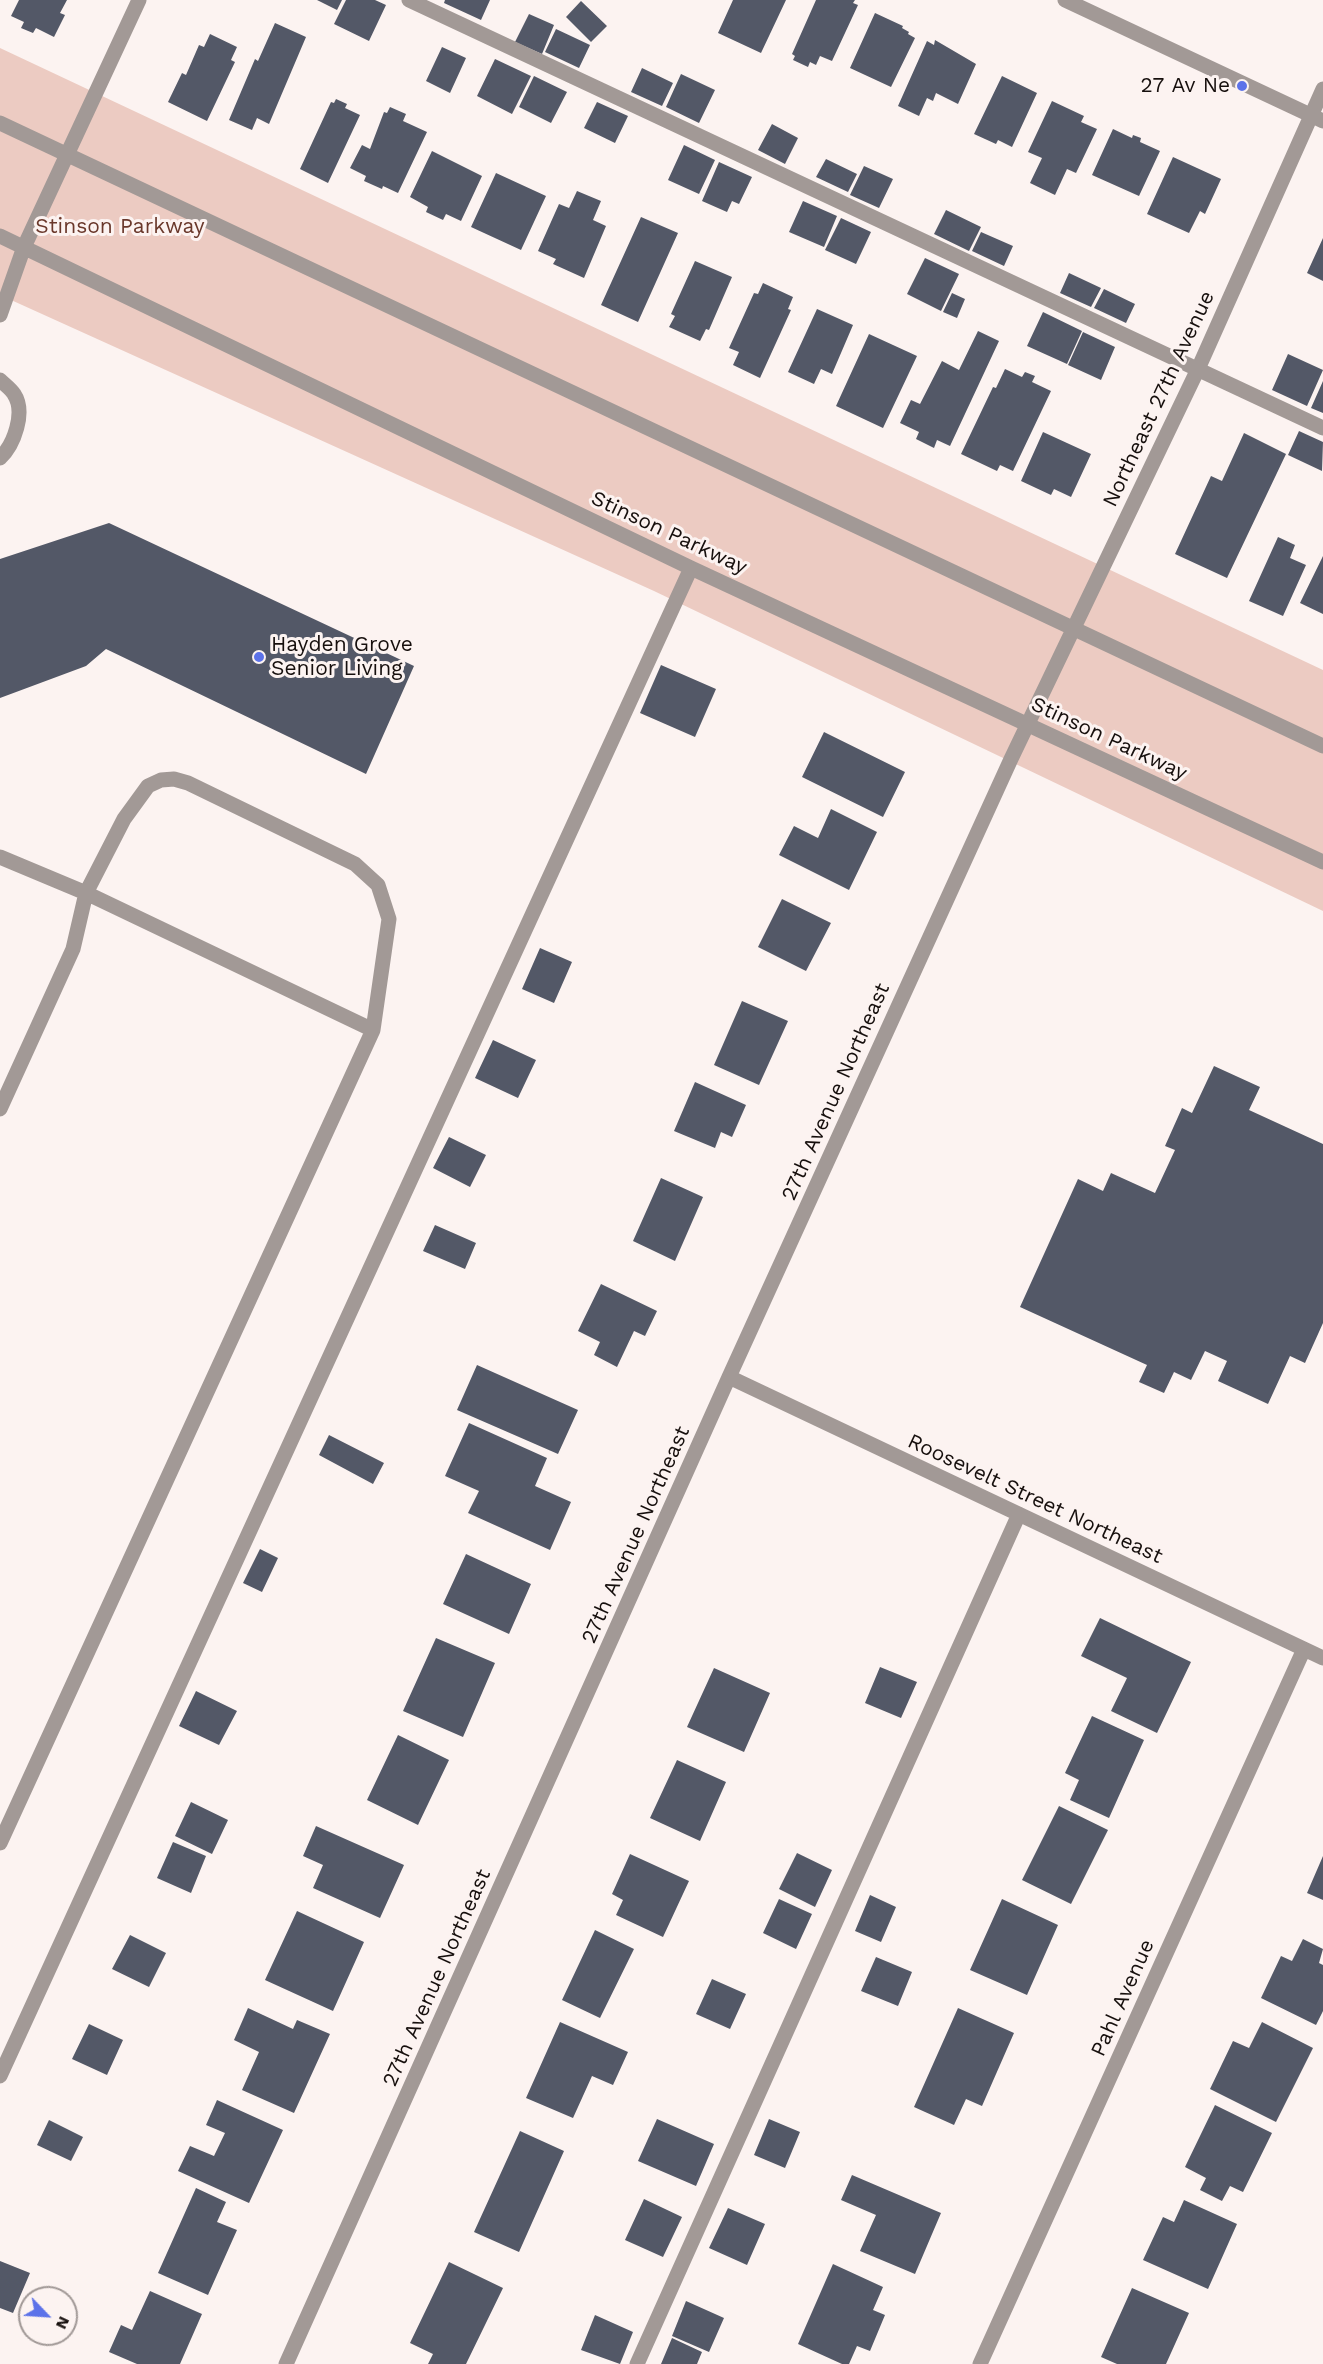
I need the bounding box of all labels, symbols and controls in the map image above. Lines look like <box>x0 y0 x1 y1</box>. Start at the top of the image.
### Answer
place label: 27 Av Ne <box>1141 73 1230 99</box>
marker: 27 Av Ne <box>1235 79 1249 93</box>
park label: Stinson Parkway <box>35 214 205 240</box>
street label: Northeast 27th Avenue <box>1098 287 1220 511</box>
street label: Stinson Parkway <box>587 486 751 580</box>
place label: Hayden Grove Senior Living <box>271 632 413 682</box>
marker: Hayden Grove Senior Living <box>252 650 266 664</box>
street label: Stinson Parkway <box>1027 692 1191 786</box>
street label: 27th Avenue Northeast <box>777 979 895 1205</box>
street label: 27th Avenue Northeast <box>577 1422 695 1648</box>
street label: Roosevelt Street Northeast <box>903 1429 1167 1569</box>
street label: 27th Avenue Northeast <box>378 1865 496 2091</box>
street label: Pahl Avenue <box>1086 1936 1160 2060</box>
north arrow <box>18 2286 78 2346</box>
text: N <box>52 2314 74 2332</box>

